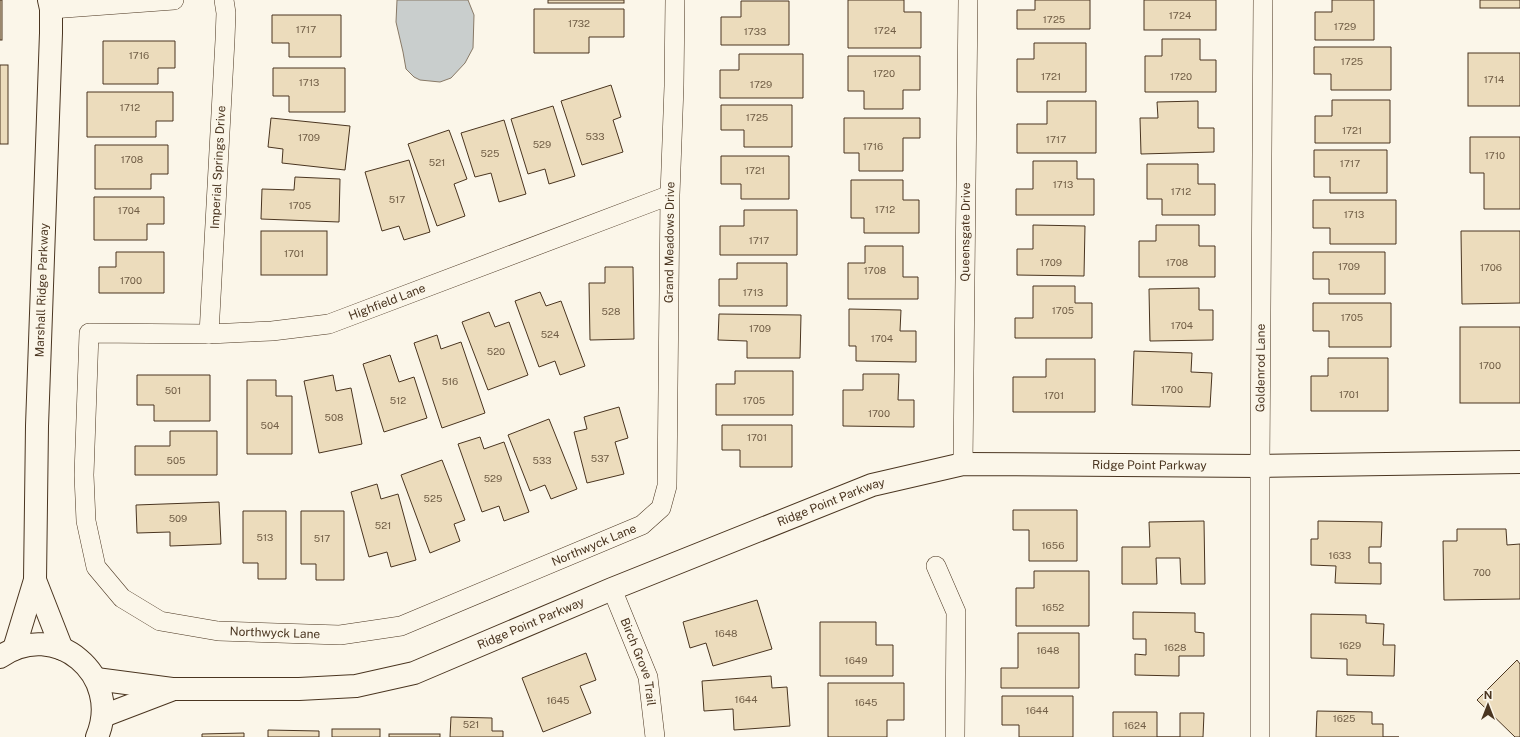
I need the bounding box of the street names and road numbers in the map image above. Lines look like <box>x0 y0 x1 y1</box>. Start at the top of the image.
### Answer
street label: Imperial Springs Drive <box>208 105 228 229</box>
street label: Grand Meadows Drive <box>662 181 677 303</box>
street label: Queensgate Drive <box>958 182 973 282</box>
street label: Marshall Ridge Parkway <box>32 222 51 358</box>
street label: Highfield Lane <box>347 281 428 323</box>
street label: Goldenrod Lane <box>1253 324 1268 412</box>
street label: Ridge Point Parkway <box>1092 458 1207 473</box>
street label: Ridge Point Parkway <box>775 475 887 529</box>
street label: Northwyck Lane <box>549 521 639 569</box>
street label: Ridge Point Parkway <box>475 594 587 652</box>
street label: Birch Grove Trail <box>618 616 658 707</box>
street label: Northwyck Lane <box>229 624 321 641</box>

